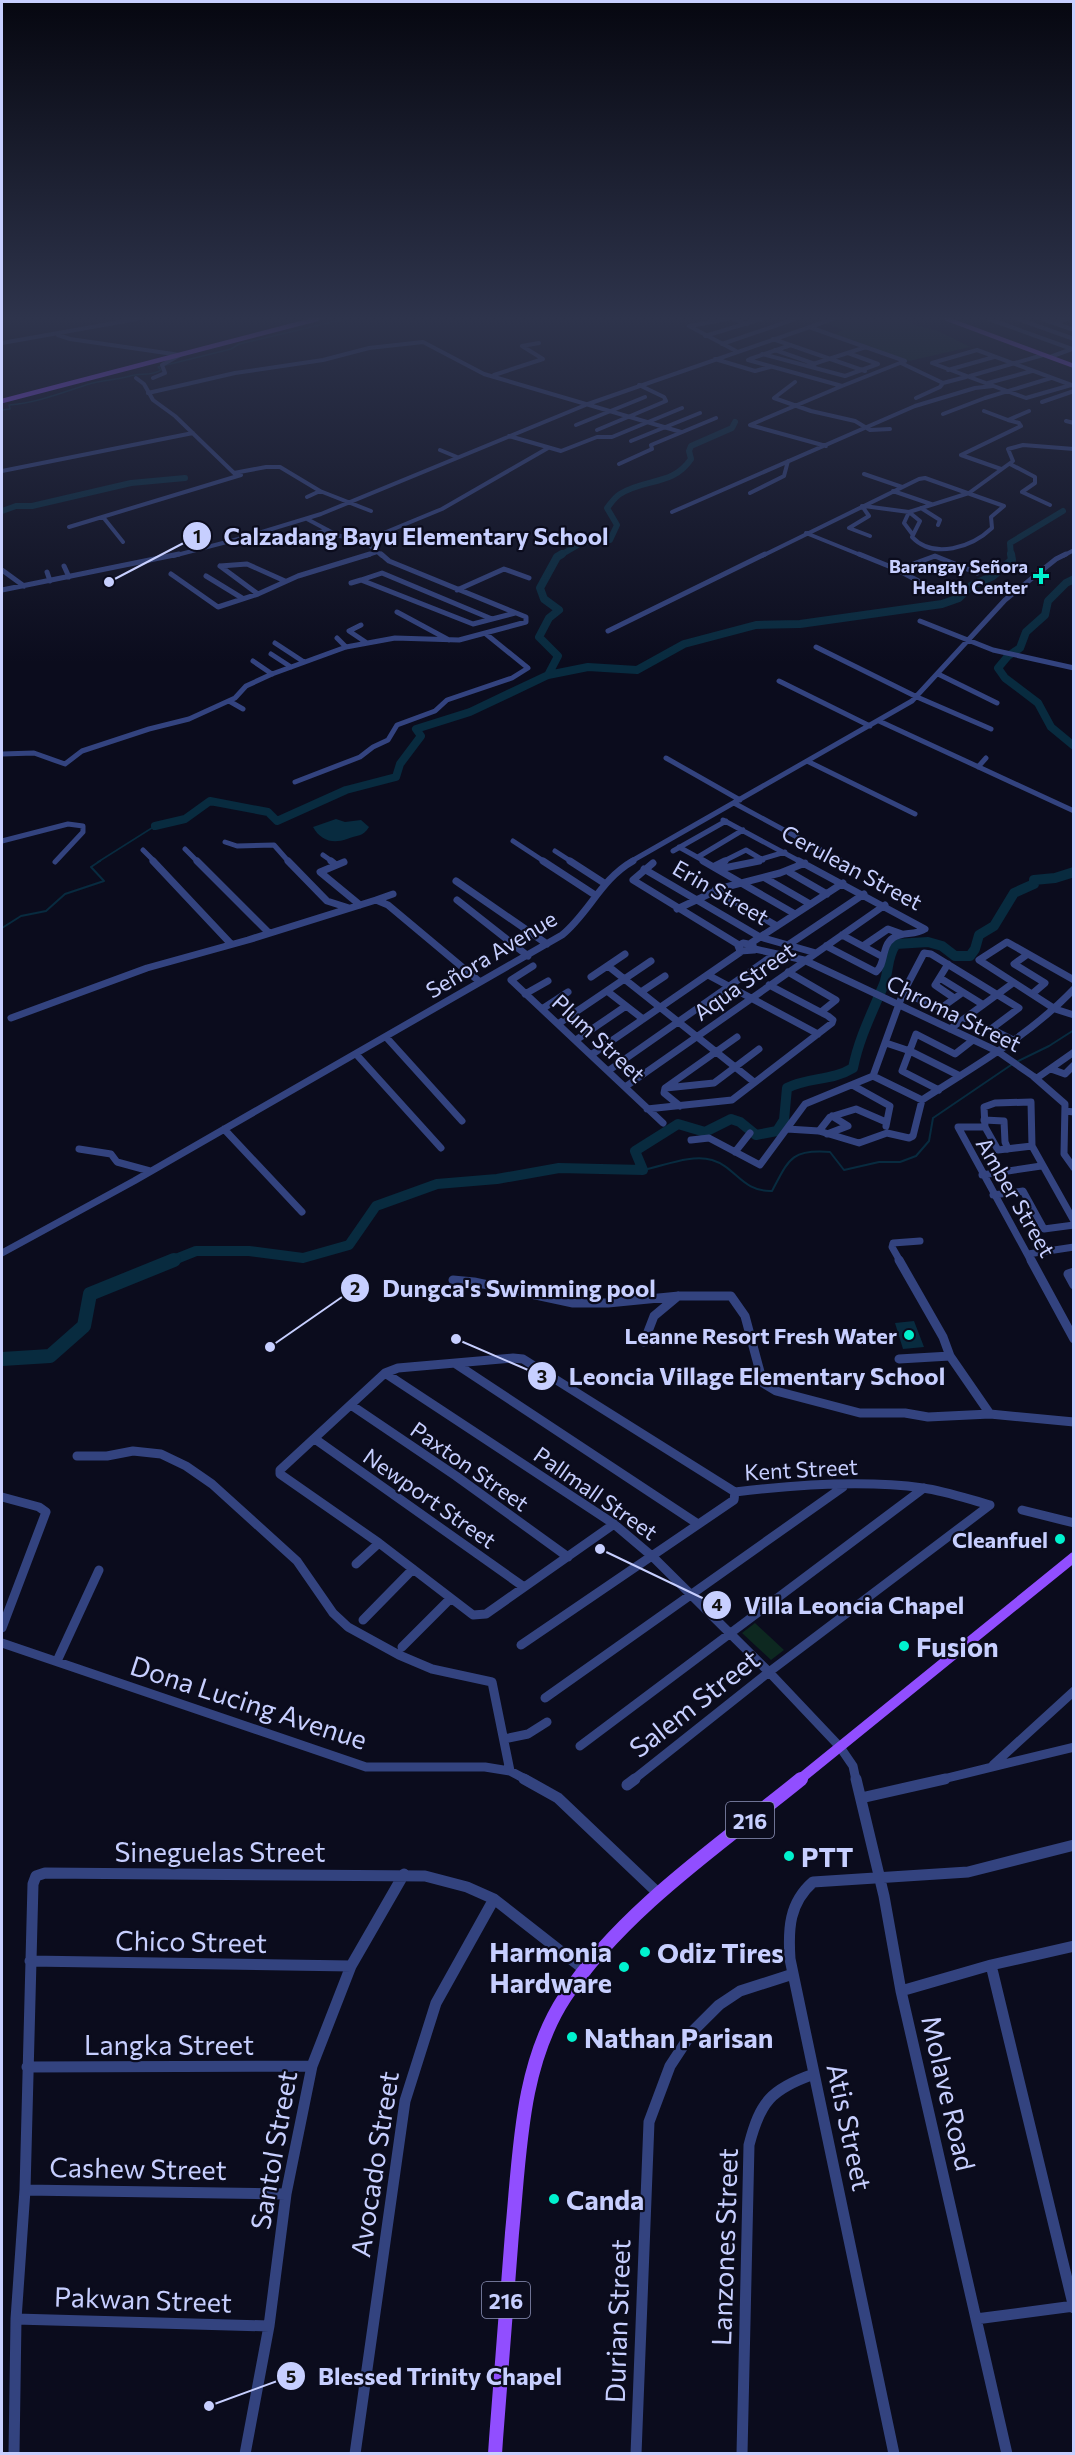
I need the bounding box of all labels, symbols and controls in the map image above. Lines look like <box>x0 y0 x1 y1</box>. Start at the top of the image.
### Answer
callout: Calzadang Bayu Elementary School <box>182 515 621 557</box>
text: Calzadang Bayu Elementary School <box>223 521 609 550</box>
text: 1 <box>193 525 201 547</box>
place label: Barangay Señora Health Center <box>889 555 1029 598</box>
marker: Barangay Señora Health Center <box>1032 567 1050 585</box>
street label: Cerulean Street <box>777 819 927 915</box>
street label: Erin Street <box>668 854 774 930</box>
street label: Señora Avenue <box>421 904 561 1004</box>
street label: Aqua Street <box>688 936 800 1026</box>
street label: Chroma Street <box>882 969 1026 1057</box>
street label: Plum Street <box>547 988 651 1088</box>
street label: Amber Street <box>971 1132 1061 1262</box>
callout: Dungca's Swimming pool <box>340 1267 668 1309</box>
text: Dungca's Swimming pool <box>382 1273 656 1302</box>
text: 2 <box>350 1277 360 1299</box>
place label: Leanne Resort Fresh Water <box>625 1322 897 1349</box>
marker: Leanne Resort Fresh Water <box>902 1328 916 1342</box>
callout: Leoncia Village Elementary School <box>527 1355 957 1397</box>
text: Leoncia Village Elementary School <box>569 1361 945 1390</box>
text: 3 <box>537 1365 547 1387</box>
street label: Paxton Street <box>406 1415 534 1517</box>
street label: Pallmall Street <box>529 1440 663 1546</box>
street label: Newport Street <box>358 1442 502 1554</box>
street label: Kent Street <box>744 1453 858 1485</box>
place label: Cleanfuel <box>952 1526 1048 1553</box>
marker: Cleanfuel <box>1053 1532 1067 1546</box>
callout: Villa Leoncia Chapel <box>702 1584 977 1626</box>
text: Villa Leoncia Chapel <box>744 1590 964 1619</box>
text: 4 <box>711 1593 723 1615</box>
place label: Fusion <box>916 1630 999 1663</box>
marker: Fusion <box>897 1639 911 1653</box>
street label: Salem Street <box>622 1642 766 1764</box>
street label: Dona Lucing Avenue <box>126 1648 372 1756</box>
road number: 216 <box>726 1802 774 1838</box>
street label: Sineguelas Street <box>114 1835 326 1868</box>
place label: PTT <box>801 1840 853 1873</box>
marker: PTT <box>782 1849 796 1863</box>
street label: Chico Street <box>115 1923 267 1959</box>
place label: Harmonia Hardware <box>489 1935 612 1999</box>
place label: Odiz Tires <box>657 1936 784 1969</box>
marker: Odiz Tires <box>638 1945 652 1959</box>
marker: Harmonia Hardware <box>617 1960 631 1974</box>
street label: Molave Road <box>915 2012 983 2174</box>
place label: Nathan Parisan <box>584 2021 773 2054</box>
street label: Langka Street <box>84 2028 254 2061</box>
marker: Nathan Parisan <box>565 2030 579 2044</box>
street label: Atis Street <box>820 2060 880 2194</box>
street label: Santol Street <box>243 2068 303 2232</box>
street label: Avocado Street <box>343 2069 405 2259</box>
street label: Lanzones Street <box>704 2147 744 2347</box>
street label: Cashew Street <box>49 2150 227 2186</box>
place label: Canda <box>566 2183 644 2216</box>
marker: Canda <box>547 2192 561 2206</box>
street label: Durian Street <box>598 2239 636 2403</box>
street label: Pakwan Street <box>53 2279 233 2319</box>
road number: 216 <box>482 2282 530 2318</box>
callout: Blessed Trinity Chapel <box>276 2355 574 2397</box>
text: Blessed Trinity Chapel <box>318 2361 562 2390</box>
text: 5 <box>286 2365 296 2387</box>

